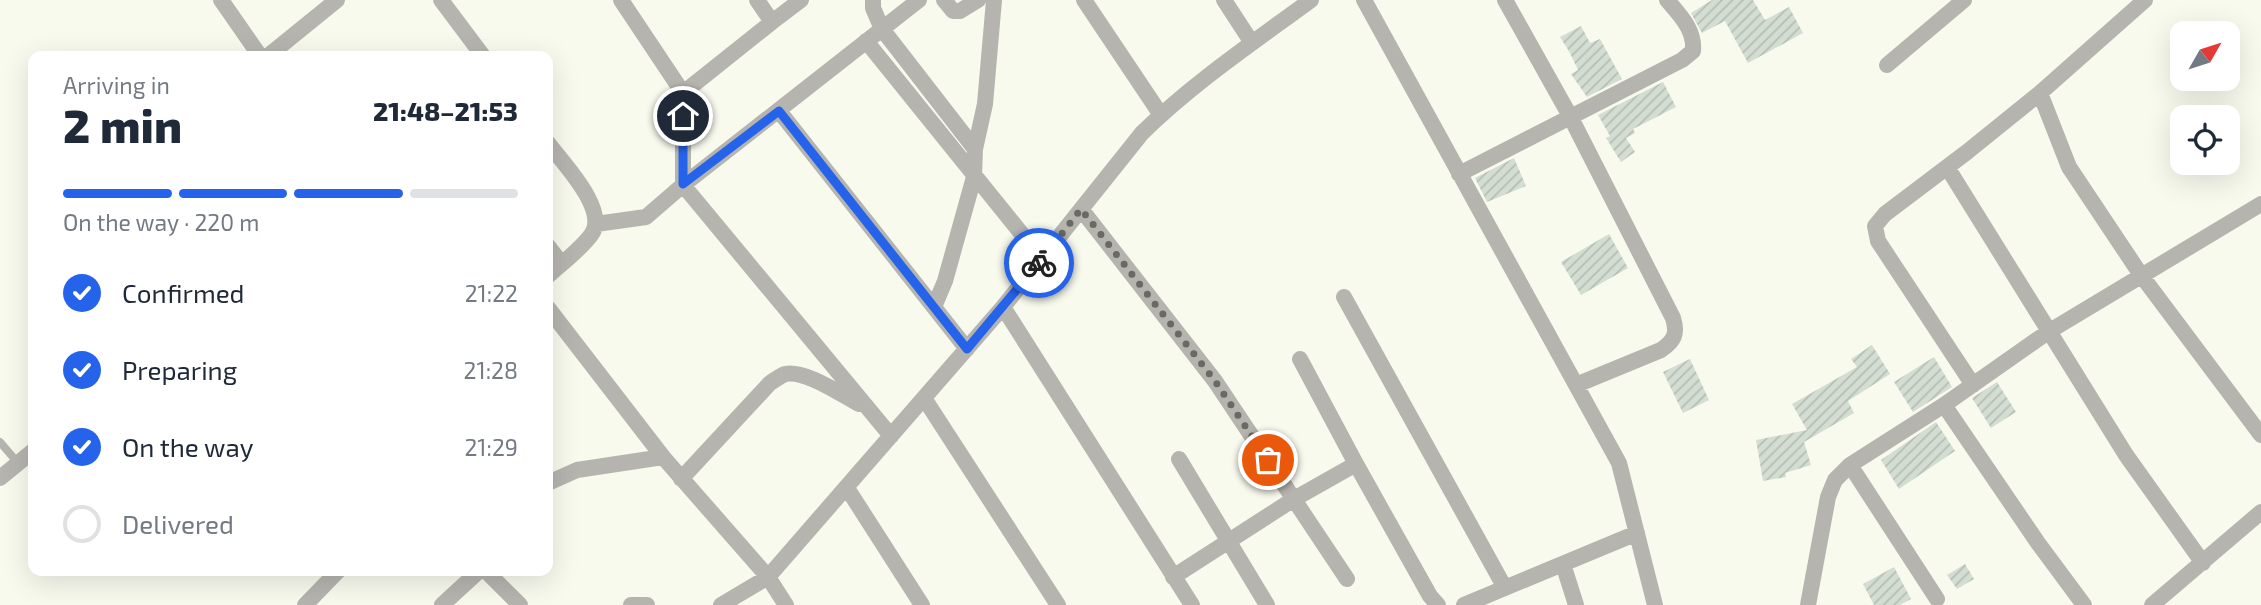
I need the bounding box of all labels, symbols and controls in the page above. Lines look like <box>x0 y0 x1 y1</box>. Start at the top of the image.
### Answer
north arrow <box>2170 21 2240 91</box>
map controls <box>2170 21 2240 175</box>
text: Arriving in <box>63 71 170 99</box>
pin <box>653 86 713 146</box>
text: 21:48–21:53 <box>373 95 518 126</box>
text: 2 min <box>63 97 182 152</box>
icon: home <box>664 97 702 135</box>
button: locate <box>2170 105 2240 175</box>
text: On the way · 220 m <box>63 208 259 236</box>
courier <box>1004 228 1074 298</box>
icon: bike <box>1020 244 1058 282</box>
icon: check <box>63 274 101 312</box>
text: Confirmed <box>122 277 245 308</box>
text: 21:22 <box>465 279 518 307</box>
icon: check <box>63 351 101 389</box>
text: Preparing <box>122 354 237 385</box>
text: 21:28 <box>464 356 518 384</box>
icon: check <box>63 428 101 466</box>
pin <box>1238 430 1298 490</box>
text: On the way <box>122 431 253 462</box>
text: 21:29 <box>464 433 518 461</box>
icon: bag <box>1249 441 1287 479</box>
text: Delivered <box>122 508 234 539</box>

